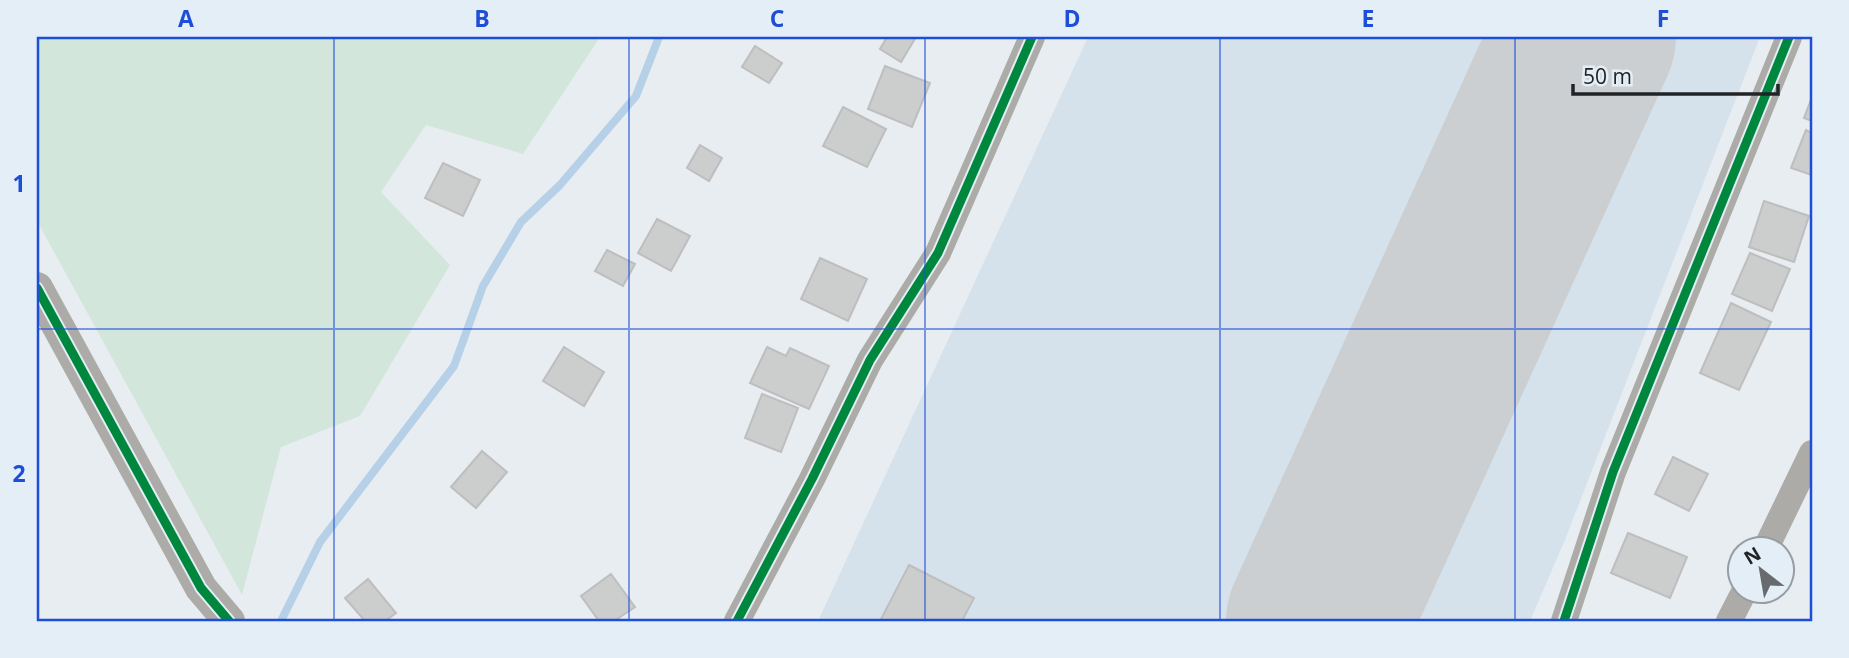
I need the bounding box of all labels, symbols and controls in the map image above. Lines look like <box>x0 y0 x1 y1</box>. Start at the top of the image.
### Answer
text: A <box>178 2 194 34</box>
text: B <box>474 2 490 34</box>
text: C <box>770 2 784 34</box>
text: D <box>1063 2 1081 34</box>
text: E <box>1362 2 1374 34</box>
text: F <box>1657 2 1669 34</box>
scale bar <box>1573 52 1777 96</box>
text: 50 m <box>1583 62 1632 90</box>
text: 1 <box>12 167 26 199</box>
text: 2 <box>12 457 26 489</box>
north arrow <box>1727 536 1797 606</box>
text: N <box>1739 540 1766 571</box>

